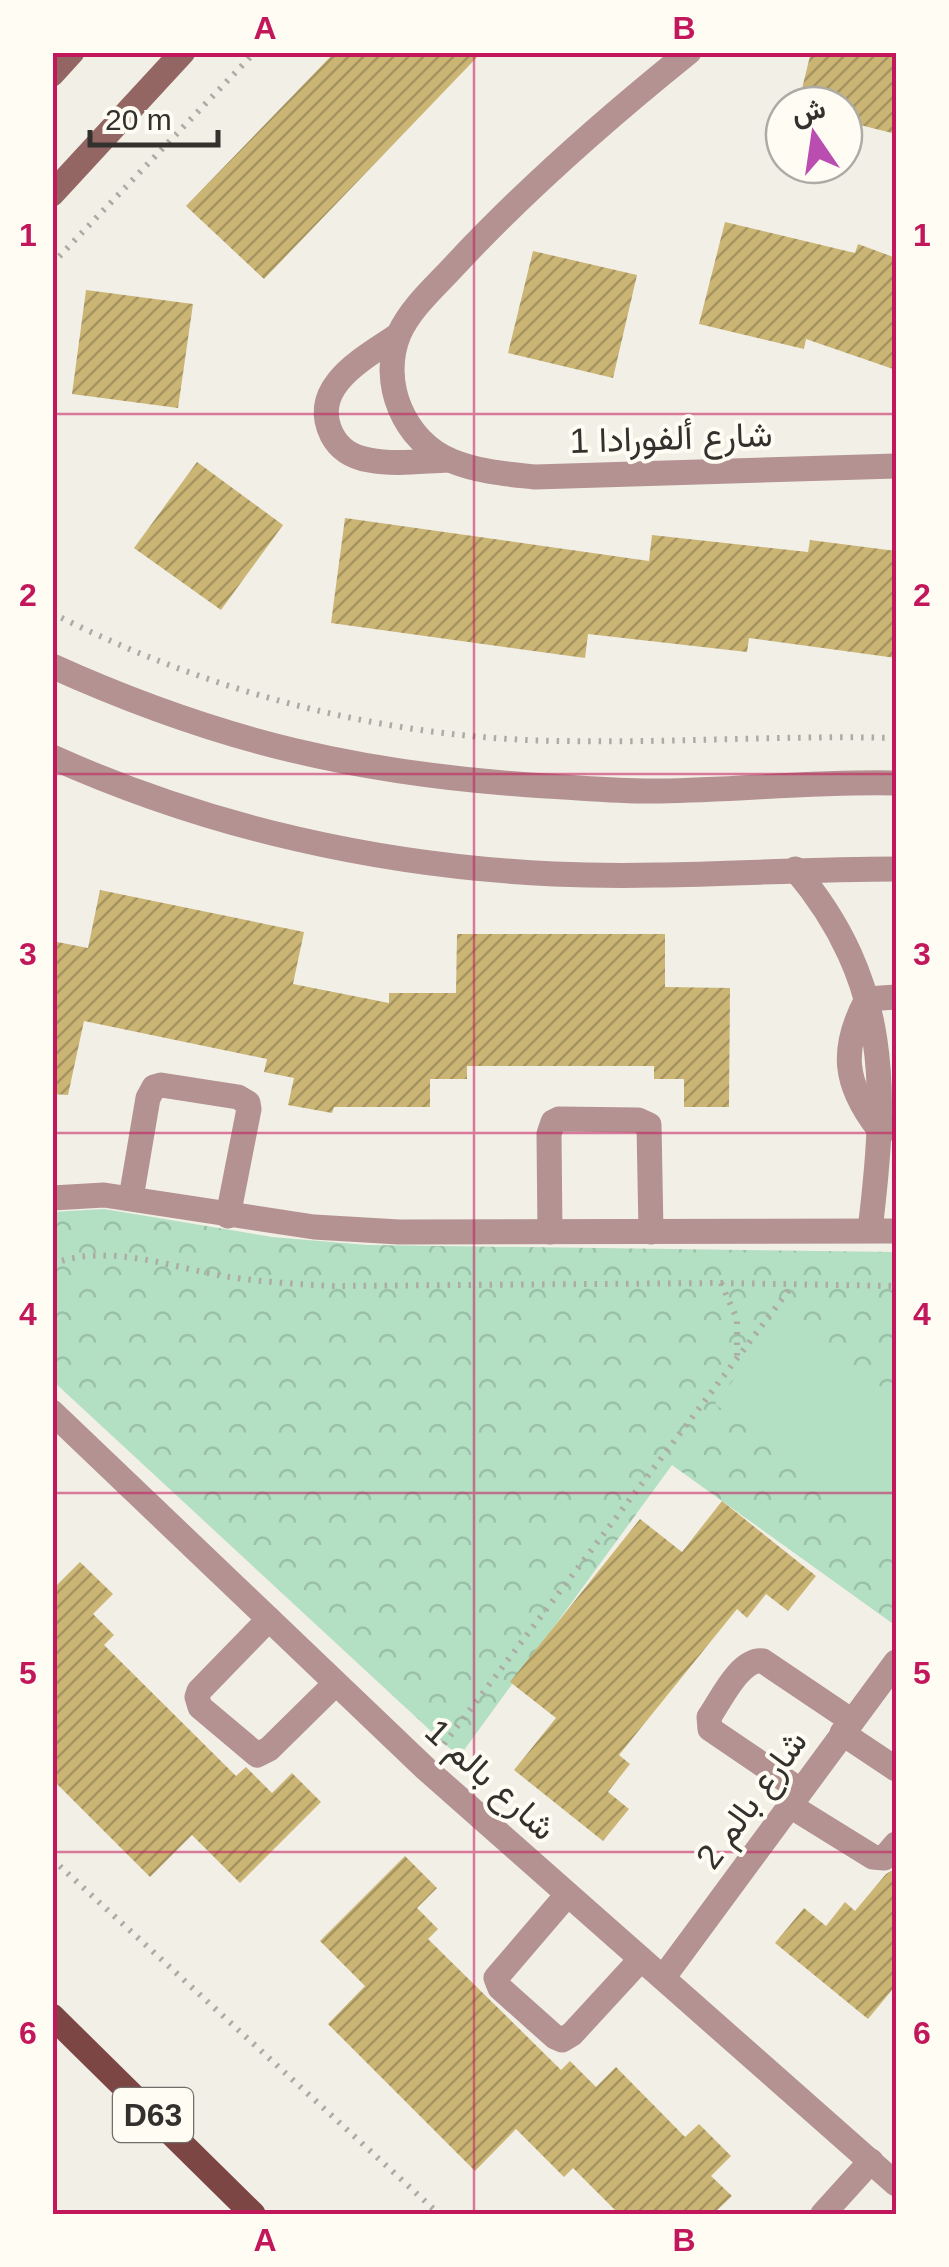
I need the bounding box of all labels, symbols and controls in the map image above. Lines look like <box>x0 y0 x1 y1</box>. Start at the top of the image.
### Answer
text: A <box>253 10 277 46</box>
text: B <box>672 10 696 46</box>
scale bar <box>90 85 218 147</box>
north arrow <box>764 85 864 185</box>
text: ش <box>789 92 829 131</box>
text: 20 m <box>105 103 172 136</box>
text: 1 <box>19 217 37 253</box>
text: 1 <box>913 217 931 253</box>
street label: شارع ألفورادا 1 <box>569 414 773 465</box>
text: 2 <box>19 577 37 613</box>
text: 2 <box>913 577 931 613</box>
text: 3 <box>19 936 37 972</box>
text: 3 <box>913 936 931 972</box>
text: 4 <box>19 1296 37 1332</box>
text: 4 <box>913 1296 931 1332</box>
text: 5 <box>19 1655 37 1691</box>
text: 5 <box>913 1655 931 1691</box>
street label: شارع بالم 1 <box>415 1711 564 1851</box>
street label: شارع بالم 2 <box>688 1722 818 1879</box>
text: 6 <box>19 2015 37 2051</box>
text: 6 <box>913 2015 931 2051</box>
road number: D63 <box>113 2088 193 2142</box>
text: A <box>253 2222 277 2258</box>
text: B <box>672 2222 696 2258</box>

